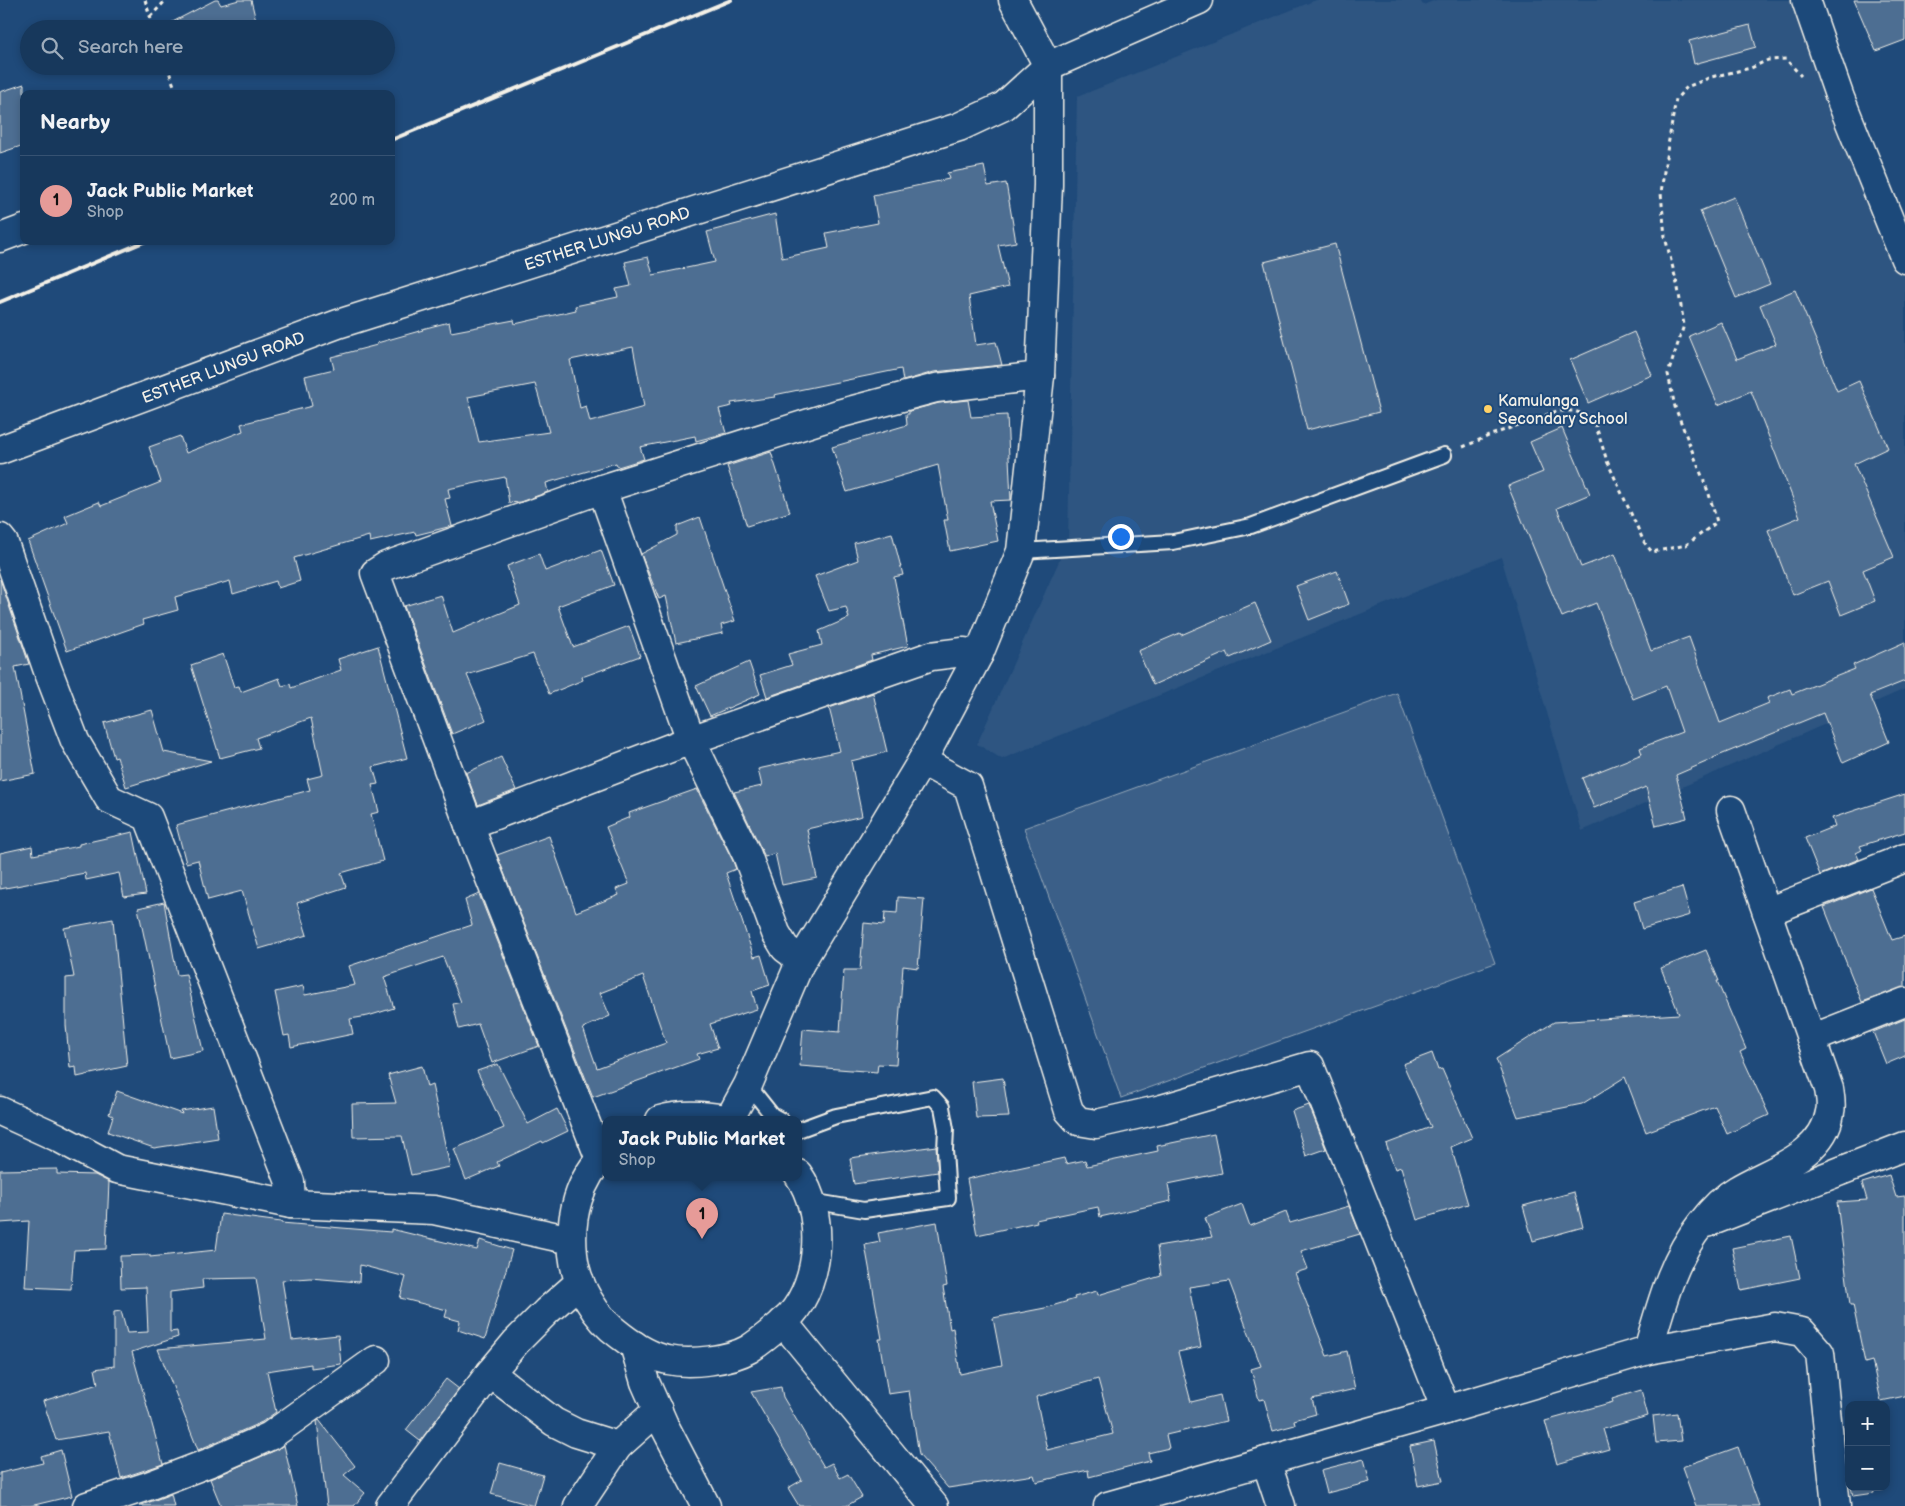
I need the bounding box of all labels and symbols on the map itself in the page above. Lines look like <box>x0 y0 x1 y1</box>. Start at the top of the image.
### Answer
street label: ESTHER LUNGU ROAD <box>522 204 693 275</box>
street label: ESTHER LUNGU ROAD <box>139 329 308 408</box>
place label: Kamulanga Secondary School <box>1498 392 1628 429</box>
marker: Kamulanga Secondary School <box>1482 403 1494 415</box>
your location <box>1108 524 1134 550</box>
pin: 1 <box>686 1198 718 1239</box>

